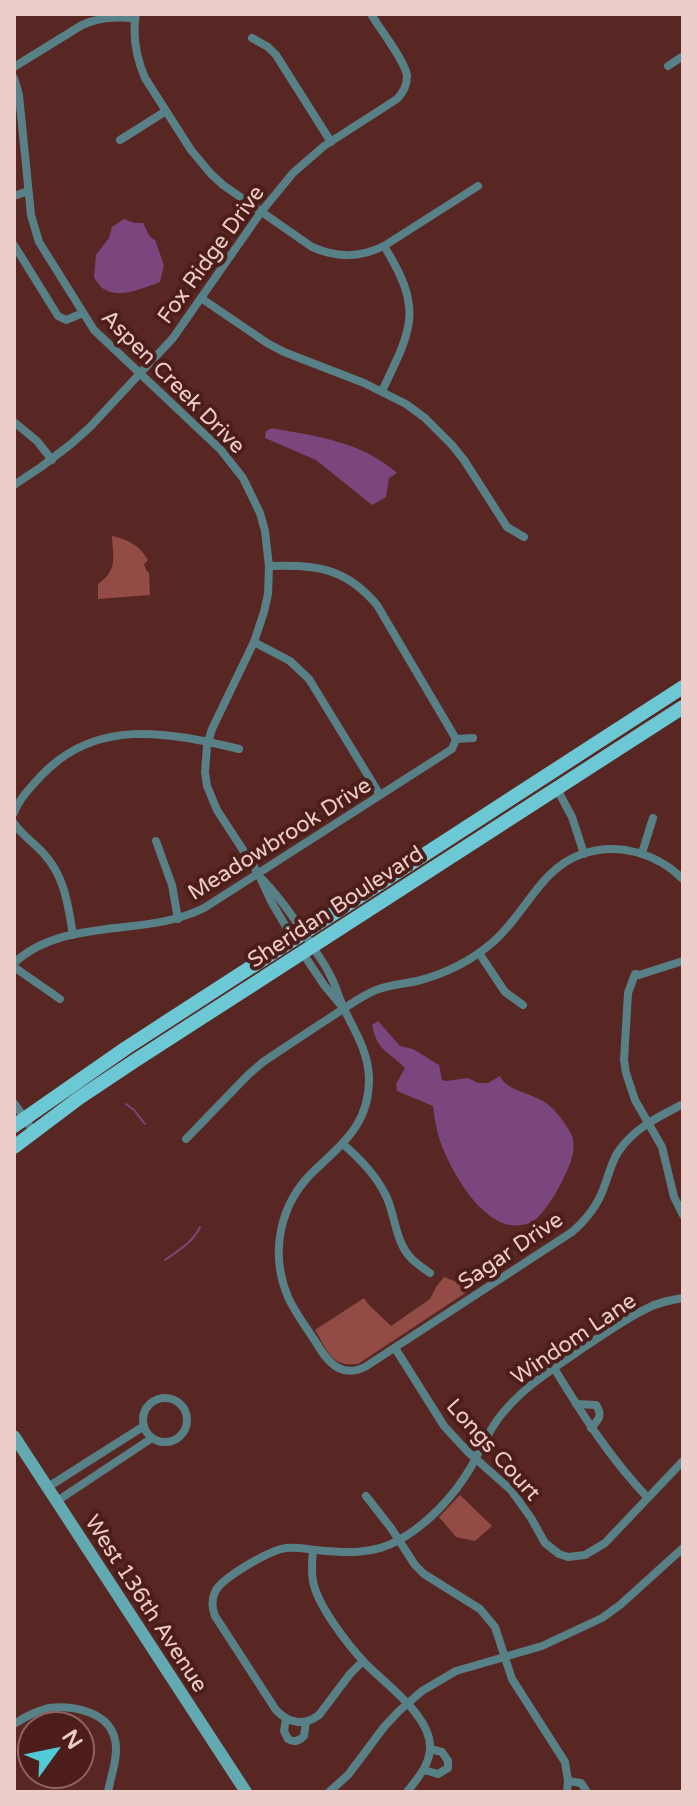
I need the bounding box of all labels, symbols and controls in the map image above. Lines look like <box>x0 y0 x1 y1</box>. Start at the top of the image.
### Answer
street label: Fox Ridge Drive <box>152 180 270 329</box>
street label: Aspen Creek Drive <box>96 304 251 459</box>
street label: Meadowbrook Drive <box>183 772 376 906</box>
street label: Sheridan Boulevard <box>243 840 428 973</box>
street label: Sagar Drive <box>453 1206 568 1295</box>
street label: Windom Lane <box>506 1288 641 1390</box>
street label: Longs Court <box>441 1393 546 1506</box>
street label: West 136th Avenue <box>79 1510 213 1697</box>
north arrow <box>16 1710 96 1790</box>
text: N <box>56 1725 88 1754</box>

